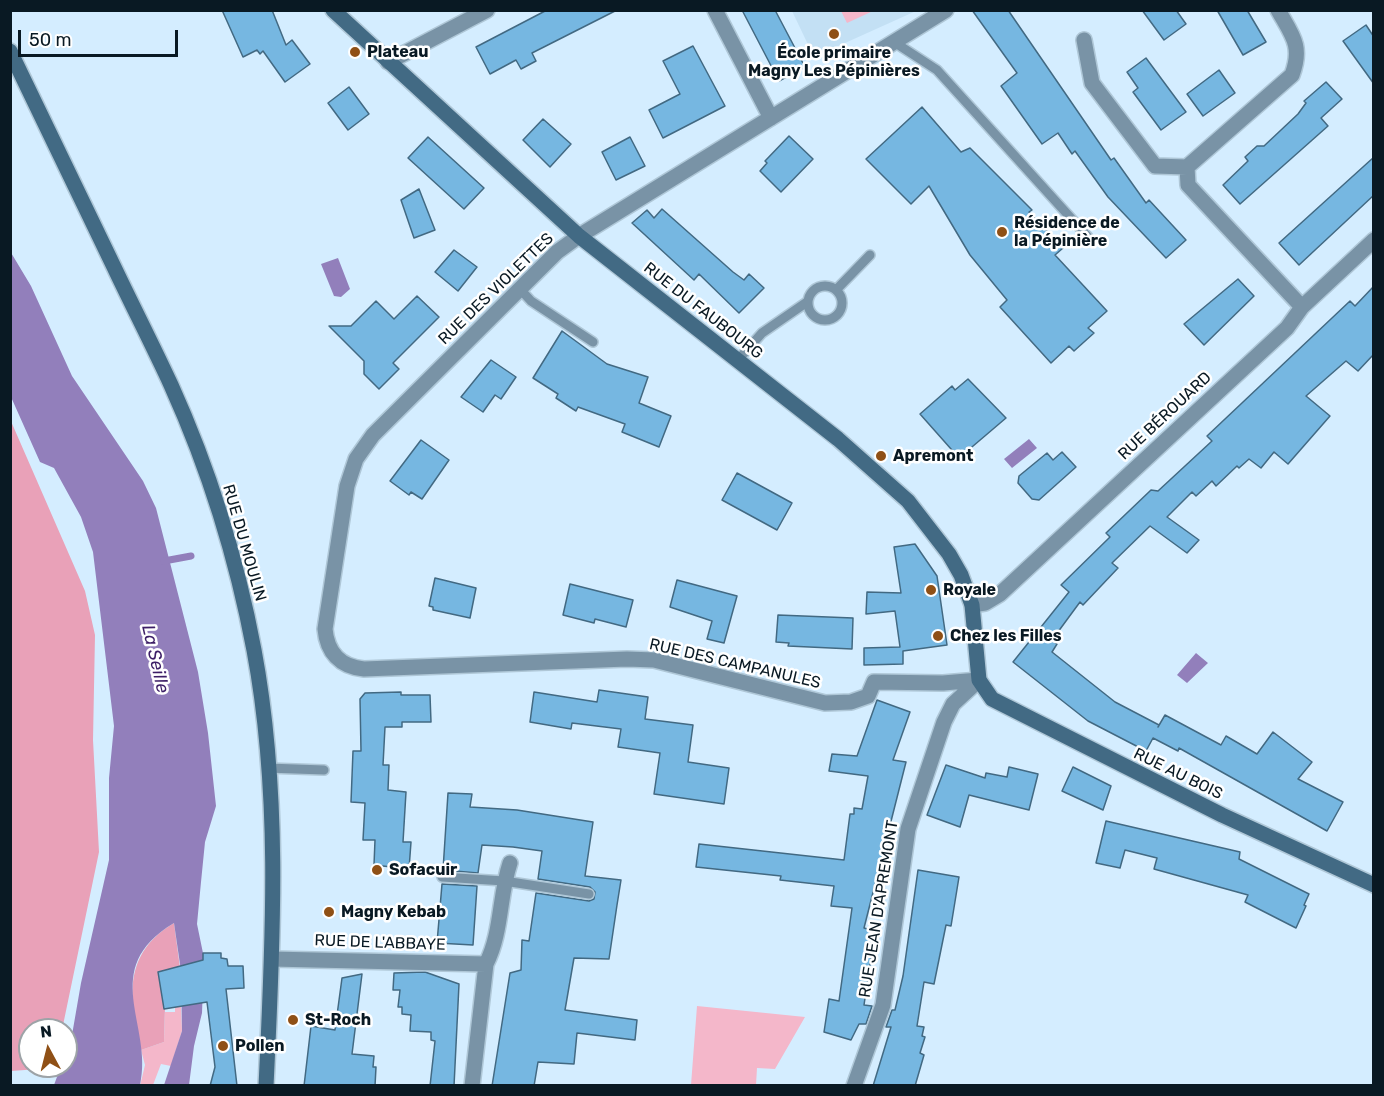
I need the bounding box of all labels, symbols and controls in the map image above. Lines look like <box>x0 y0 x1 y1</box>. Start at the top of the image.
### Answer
scale bar <box>21 18 182 56</box>
marker: École primaire Magny Les Pépinières <box>827 27 841 41</box>
text: 50 m <box>29 29 72 51</box>
place label: Plateau <box>367 42 428 62</box>
place label: École primaire Magny Les Pépinières <box>748 43 920 81</box>
marker: Plateau <box>348 45 362 59</box>
place label: Résidence de la Pépinière <box>1014 213 1120 251</box>
marker: Résidence de la Pépinière <box>995 225 1009 239</box>
street label: RUE DES VIOLETTES <box>434 229 558 349</box>
street label: RUE DU FAUBOURG <box>640 259 766 363</box>
street label: RUE BÉROUARD <box>1114 368 1216 464</box>
place label: Apremont <box>893 446 973 466</box>
marker: Apremont <box>874 449 888 463</box>
street label: RUE DU MOULIN <box>218 482 270 604</box>
place label: Royale <box>943 580 996 600</box>
marker: Royale <box>924 583 938 597</box>
water label: La Seille <box>137 623 173 695</box>
place label: Chez les Filles <box>950 626 1062 646</box>
marker: Chez les Filles <box>931 629 945 643</box>
street label: RUE DES CAMPANULES <box>647 635 823 693</box>
street label: RUE AU BOIS <box>1130 744 1226 804</box>
street label: RUE JEAN D'APREMONT <box>855 819 903 999</box>
place label: Sofacuir <box>389 860 457 880</box>
marker: Sofacuir <box>370 863 384 877</box>
place label: Magny Kebab <box>341 902 446 922</box>
marker: Magny Kebab <box>322 905 336 919</box>
street label: RUE DE L'ABBAYE <box>314 931 446 955</box>
place label: St-Roch <box>305 1010 371 1030</box>
marker: St-Roch <box>286 1013 300 1027</box>
north arrow <box>18 1018 78 1078</box>
text: N <box>39 1021 53 1042</box>
place label: Pollen <box>235 1036 284 1056</box>
marker: Pollen <box>216 1039 230 1053</box>

